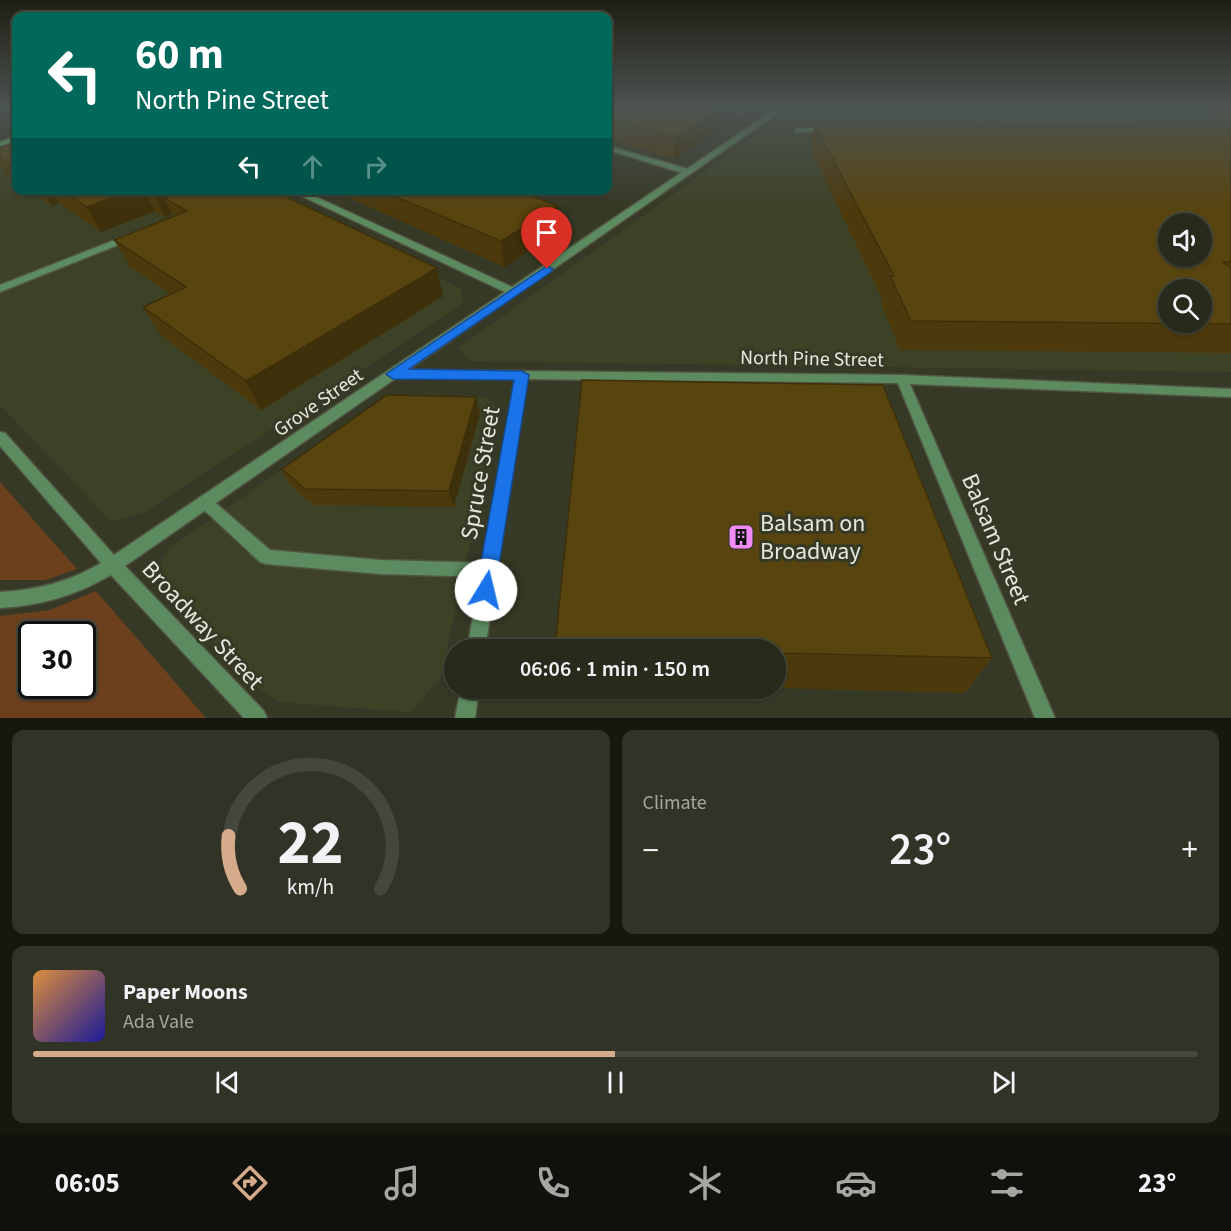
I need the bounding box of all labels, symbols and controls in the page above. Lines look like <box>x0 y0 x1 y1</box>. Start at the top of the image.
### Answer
text: 60 m <box>135 25 224 85</box>
icon: left <box>36 36 114 114</box>
text: North Pine Street <box>135 81 329 120</box>
icon: left <box>233 150 266 183</box>
icon: ahead <box>296 150 329 183</box>
icon: right <box>359 150 392 183</box>
pin <box>521 207 572 269</box>
map controls <box>1158 213 1212 333</box>
button: sound <box>1158 213 1212 267</box>
icon: arrive <box>530 216 563 249</box>
button: search <box>1158 279 1212 333</box>
street label: North Pine Street <box>740 344 884 374</box>
street label: Grove Street <box>268 362 369 444</box>
street label: Spruce Street <box>452 404 509 543</box>
street label: Balsam Street <box>952 468 1039 610</box>
place label: Balsam on Broadway <box>760 506 865 569</box>
building icon: Balsam on Broadway <box>726 522 756 552</box>
street label: Broadway Street <box>133 553 272 698</box>
position arrow <box>454 558 518 622</box>
speed limit sign: 30 <box>18 621 96 699</box>
text: 06:06 · 1 min · 150 m <box>520 653 710 685</box>
text: Climate <box>643 789 707 817</box>
text: 22 <box>278 799 344 888</box>
text: 23° <box>889 818 951 882</box>
text: − <box>643 827 659 874</box>
text: + <box>1182 827 1198 874</box>
text: km/h <box>287 872 335 903</box>
text: Paper Moons <box>123 976 248 1008</box>
text: Ada Vale <box>123 1008 194 1036</box>
icon: previous <box>211 1066 244 1099</box>
icon: pause <box>599 1066 632 1099</box>
icon: next <box>987 1066 1020 1099</box>
icon: directions <box>229 1162 271 1204</box>
icon: music <box>381 1162 423 1204</box>
icon: phone <box>532 1162 574 1204</box>
icon: climate <box>684 1162 726 1204</box>
icon: car <box>835 1162 877 1204</box>
icon: filters <box>986 1162 1028 1204</box>
text: 06:05 <box>55 1164 120 1203</box>
text: 23° <box>1138 1164 1176 1203</box>

